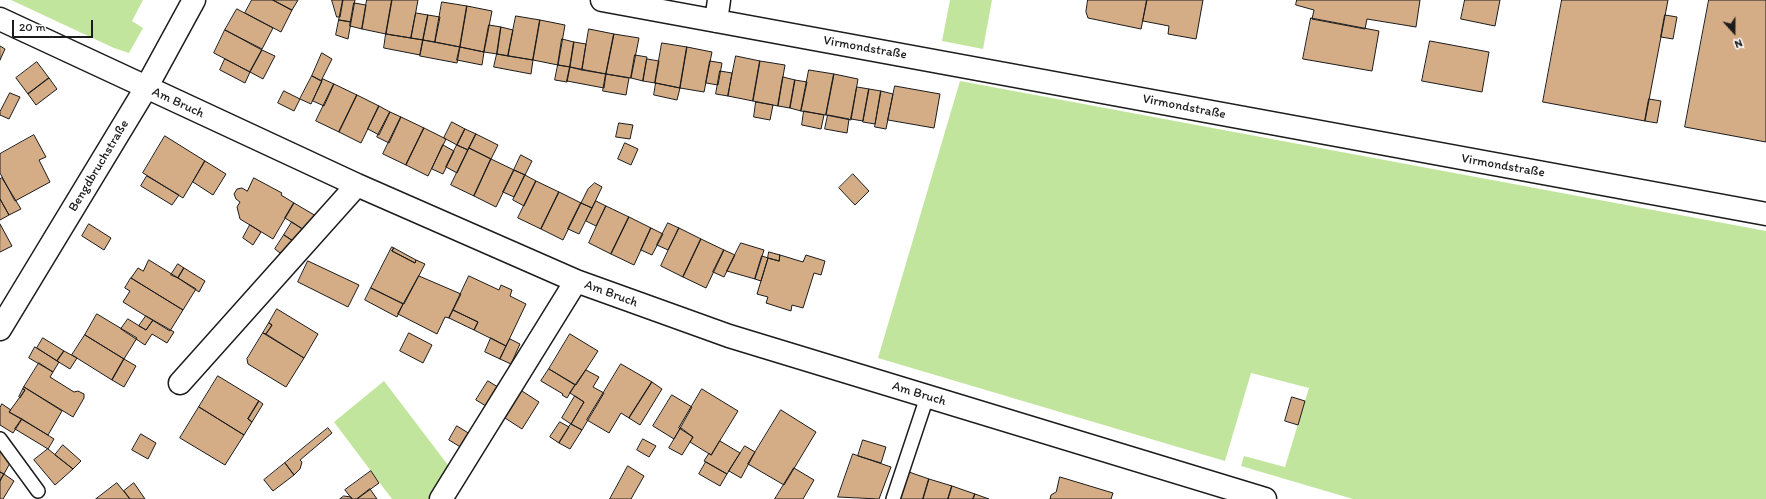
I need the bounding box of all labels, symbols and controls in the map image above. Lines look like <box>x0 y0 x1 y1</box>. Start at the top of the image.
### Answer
scale bar <box>14 12 95 38</box>
north arrow <box>1714 12 1754 52</box>
text: 20 m <box>19 20 46 34</box>
street label: Virmondstraße <box>822 33 908 63</box>
text: N <box>1733 36 1744 51</box>
street label: Am Bruch <box>149 84 207 122</box>
street label: Virmondstraße <box>1141 91 1227 123</box>
street label: Bengdbruchstraße <box>65 117 133 215</box>
street label: Virmondstraße <box>1460 151 1546 181</box>
street label: Am Bruch <box>582 277 640 311</box>
street label: Am Bruch <box>890 378 948 410</box>

